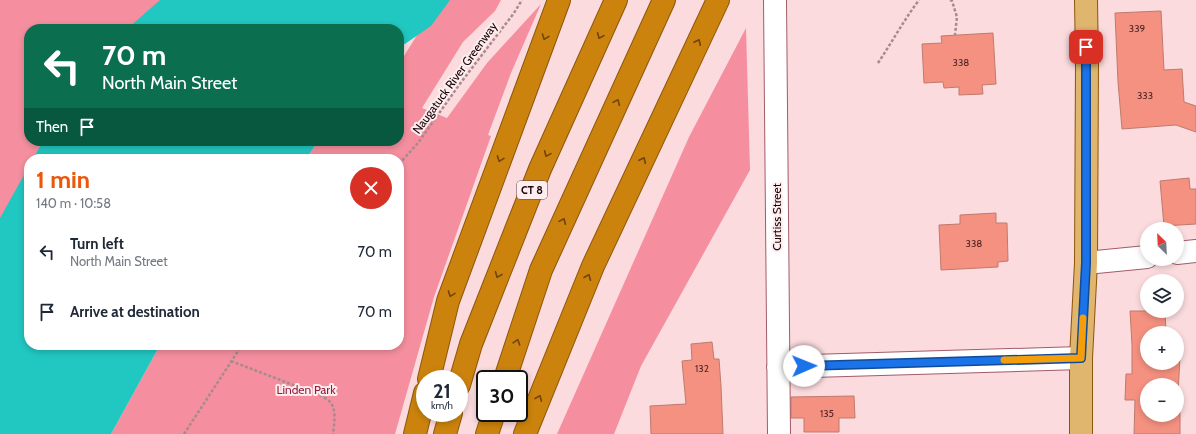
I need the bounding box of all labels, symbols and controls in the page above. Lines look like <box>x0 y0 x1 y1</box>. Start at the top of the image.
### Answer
street label: Naugatuck River Greenway <box>409 19 500 137</box>
house number: 339 <box>1129 22 1146 35</box>
pin <box>1069 30 1103 64</box>
one-way arrow <box>597 31 605 39</box>
one-way arrow <box>542 33 550 40</box>
icon: arrive <box>1075 36 1097 58</box>
text: 70 m <box>102 38 166 72</box>
one-way arrow <box>693 39 701 46</box>
icon: left <box>36 40 88 92</box>
house number: 338 <box>953 56 969 69</box>
text: North Main Street <box>102 72 237 94</box>
house number: 333 <box>1137 89 1153 102</box>
one-way arrow <box>612 99 620 107</box>
icon: arrive <box>76 116 98 138</box>
text: Then <box>36 118 68 136</box>
one-way arrow <box>543 151 551 158</box>
one-way arrow <box>497 155 505 162</box>
one-way arrow <box>638 156 646 164</box>
text: 1 min <box>36 165 90 194</box>
button: close <box>350 167 392 209</box>
road number: CT 8 <box>517 181 547 199</box>
street label: Curtiss Street <box>769 183 784 251</box>
text: 140 m · 10:58 <box>36 195 111 211</box>
one-way arrow <box>559 217 567 224</box>
north arrow <box>1140 222 1184 266</box>
map controls <box>1140 222 1184 422</box>
text: Turn left <box>70 235 124 253</box>
house number: 338 <box>966 237 982 250</box>
icon: left <box>36 241 58 263</box>
text: 70 m <box>358 243 392 261</box>
text: North Main Street <box>70 253 168 269</box>
one-way arrow <box>495 271 503 278</box>
one-way arrow <box>584 274 592 281</box>
button: layers <box>1140 274 1184 318</box>
one-way arrow <box>447 290 455 297</box>
icon: arrive <box>36 301 58 323</box>
text: Arrive at destination <box>70 303 200 321</box>
text: 70 m <box>358 303 392 321</box>
button: + <box>1140 326 1184 370</box>
one-way arrow <box>512 339 521 346</box>
position arrow <box>783 345 825 387</box>
house number: 132 <box>695 362 709 375</box>
speed limit sign: 30 <box>476 370 528 422</box>
button: − <box>1140 378 1184 422</box>
text: 21 <box>433 379 451 403</box>
park label: Linden Park <box>276 382 336 397</box>
one-way arrow <box>535 394 543 401</box>
text: km/h <box>431 399 453 412</box>
house number: 135 <box>820 407 834 420</box>

